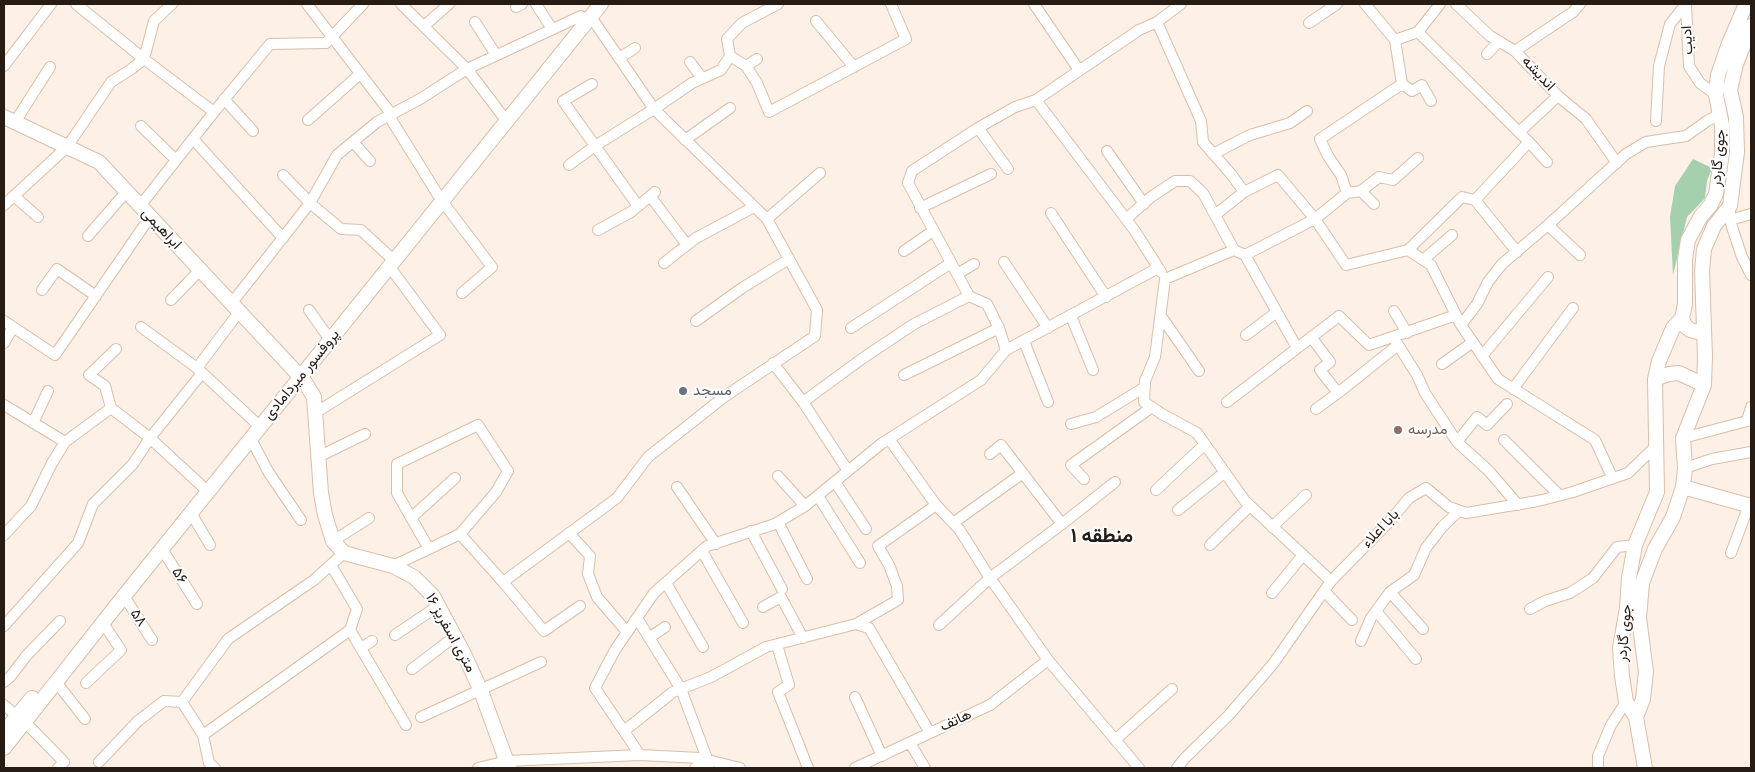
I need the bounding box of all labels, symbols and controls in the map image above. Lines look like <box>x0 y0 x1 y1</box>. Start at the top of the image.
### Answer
street label: ادیب <box>1678 25 1698 55</box>
street label: اندیشه <box>1517 53 1559 95</box>
street label: جوی گاردر <box>1708 129 1730 187</box>
street label: ابراهیمی <box>137 204 185 254</box>
street label: پروفسور میردامادی <box>260 326 344 424</box>
place label: مسجد <box>693 382 732 400</box>
marker: مسجد <box>677 385 689 397</box>
place label: مدرسه <box>1408 421 1448 439</box>
marker: مدرسه <box>1392 424 1404 436</box>
street label: بابا اعلاء <box>1359 506 1403 552</box>
district label: منطقه ۱ <box>1071 525 1133 549</box>
street label: ۵۶ <box>167 564 191 588</box>
street label: ۱۶ متری اسفریز <box>421 590 479 676</box>
street label: جوی گاردر <box>1614 604 1636 662</box>
street label: ۵۸ <box>126 606 150 630</box>
street label: هاتف <box>937 706 975 736</box>

